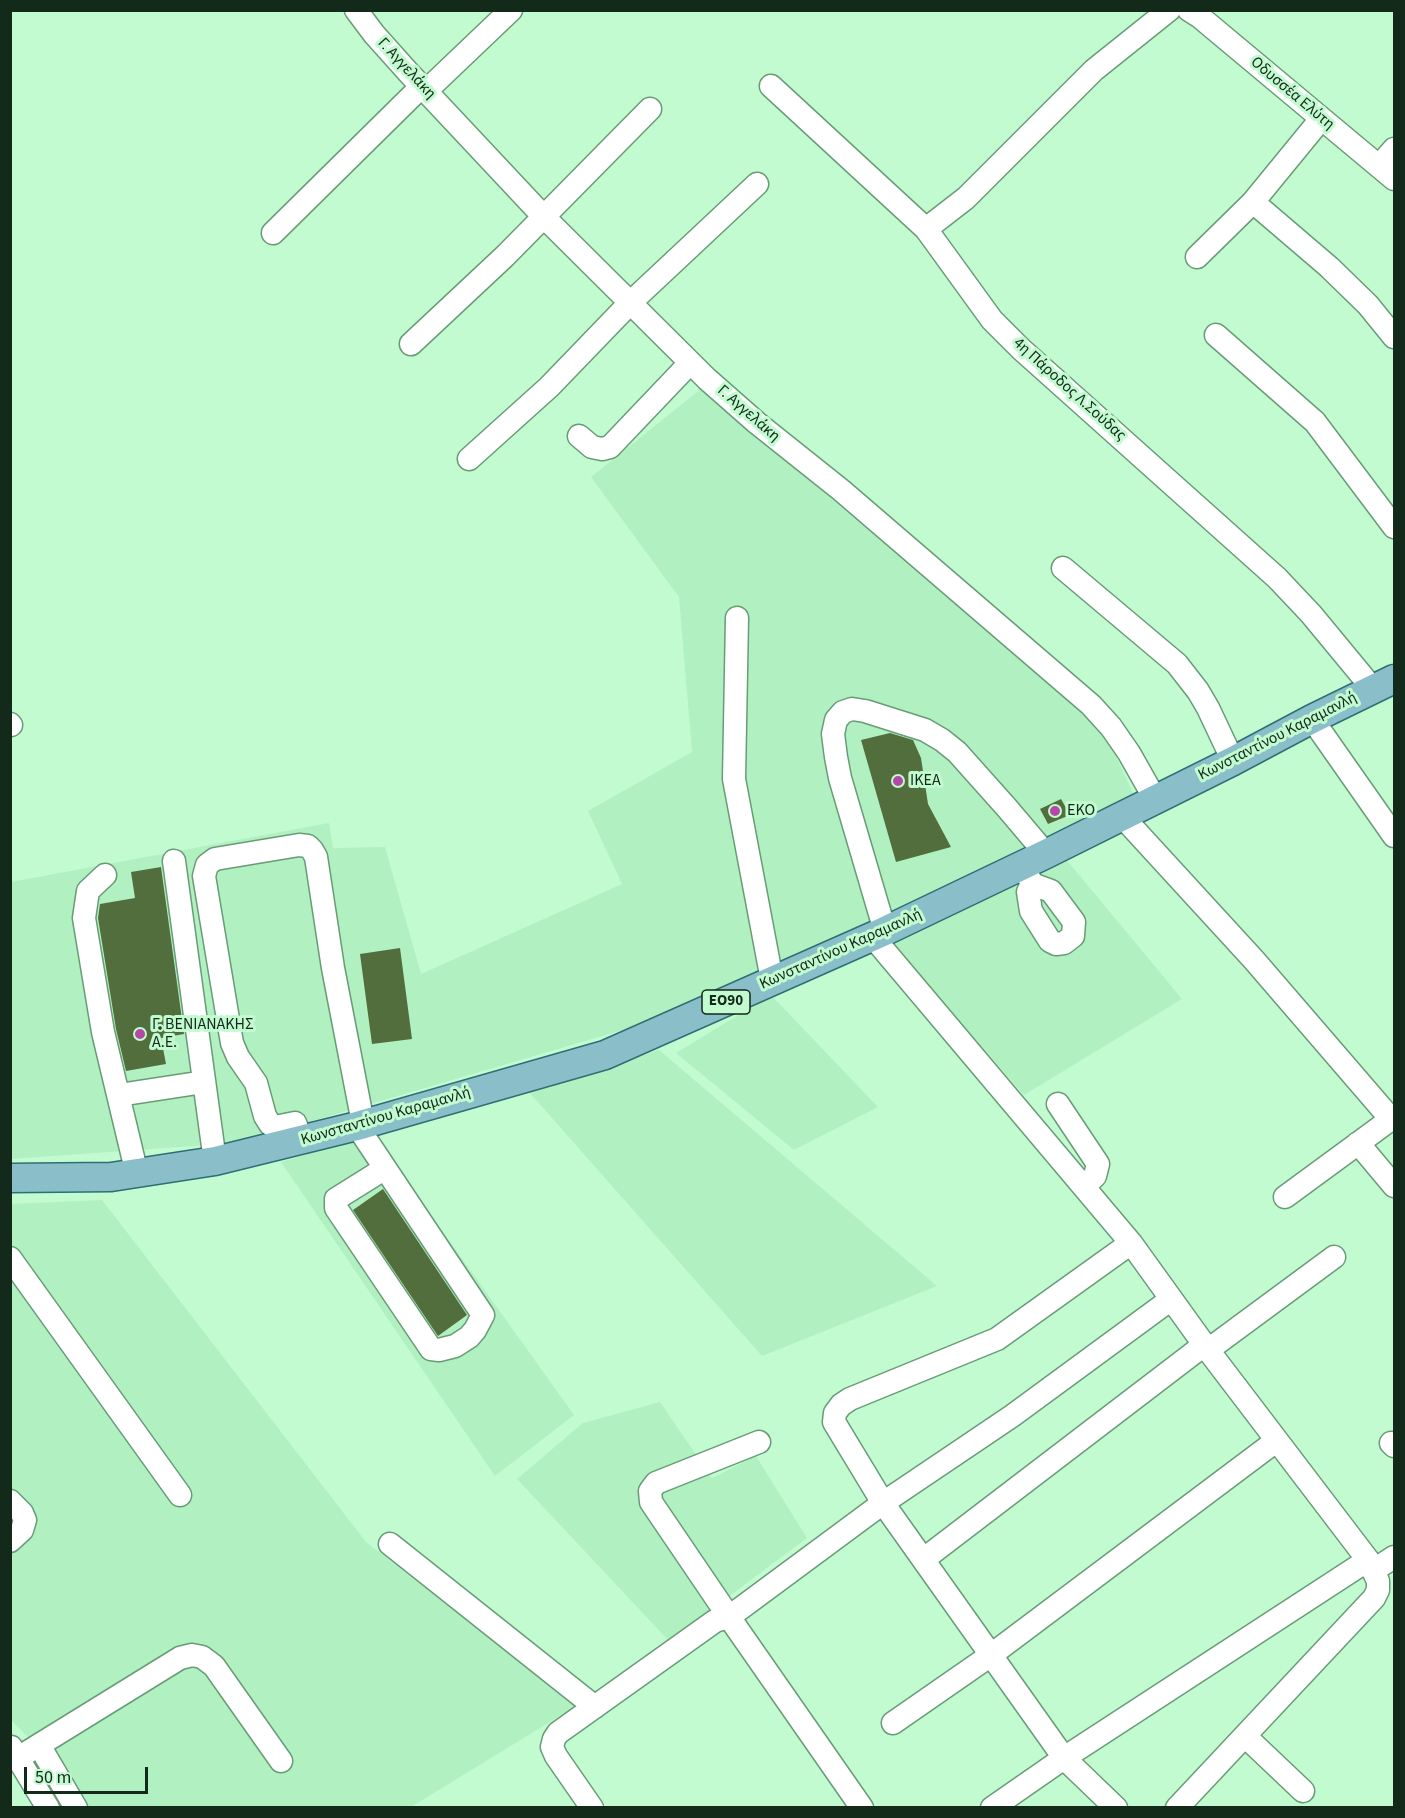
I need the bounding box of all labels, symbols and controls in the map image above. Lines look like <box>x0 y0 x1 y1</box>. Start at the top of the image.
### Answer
street label: Γ. Αγγελάκη <box>373 34 439 104</box>
street label: Οδυσσέα Ελύτη <box>1246 53 1338 135</box>
street label: 4η Πάροδος Λ.Σούδας <box>1009 334 1129 446</box>
street label: Γ. Αγγελάκη <box>713 382 783 446</box>
street label: Κωνσταντίνου Καραμανλή <box>1195 689 1361 785</box>
place label: IKEA <box>910 771 941 791</box>
marker: IKEA <box>891 774 905 788</box>
place label: EKO <box>1067 801 1095 821</box>
marker: EKO <box>1048 804 1062 818</box>
street label: Κωνσταντίνου Καραμανλή <box>757 906 925 994</box>
road number: ΕΟ90 <box>702 990 750 1014</box>
place label: Γ. ΒΕΝΙΑΝΑΚΗΣ A.E. <box>152 1015 254 1053</box>
marker: Γ. ΒΕΝΙΑΝΑΚΗΣ A.E. <box>133 1027 147 1041</box>
street label: Κωνσταντίνου Καραμανλή <box>299 1084 473 1150</box>
scale bar <box>27 1755 152 1793</box>
text: 50 m <box>35 1765 71 1790</box>

